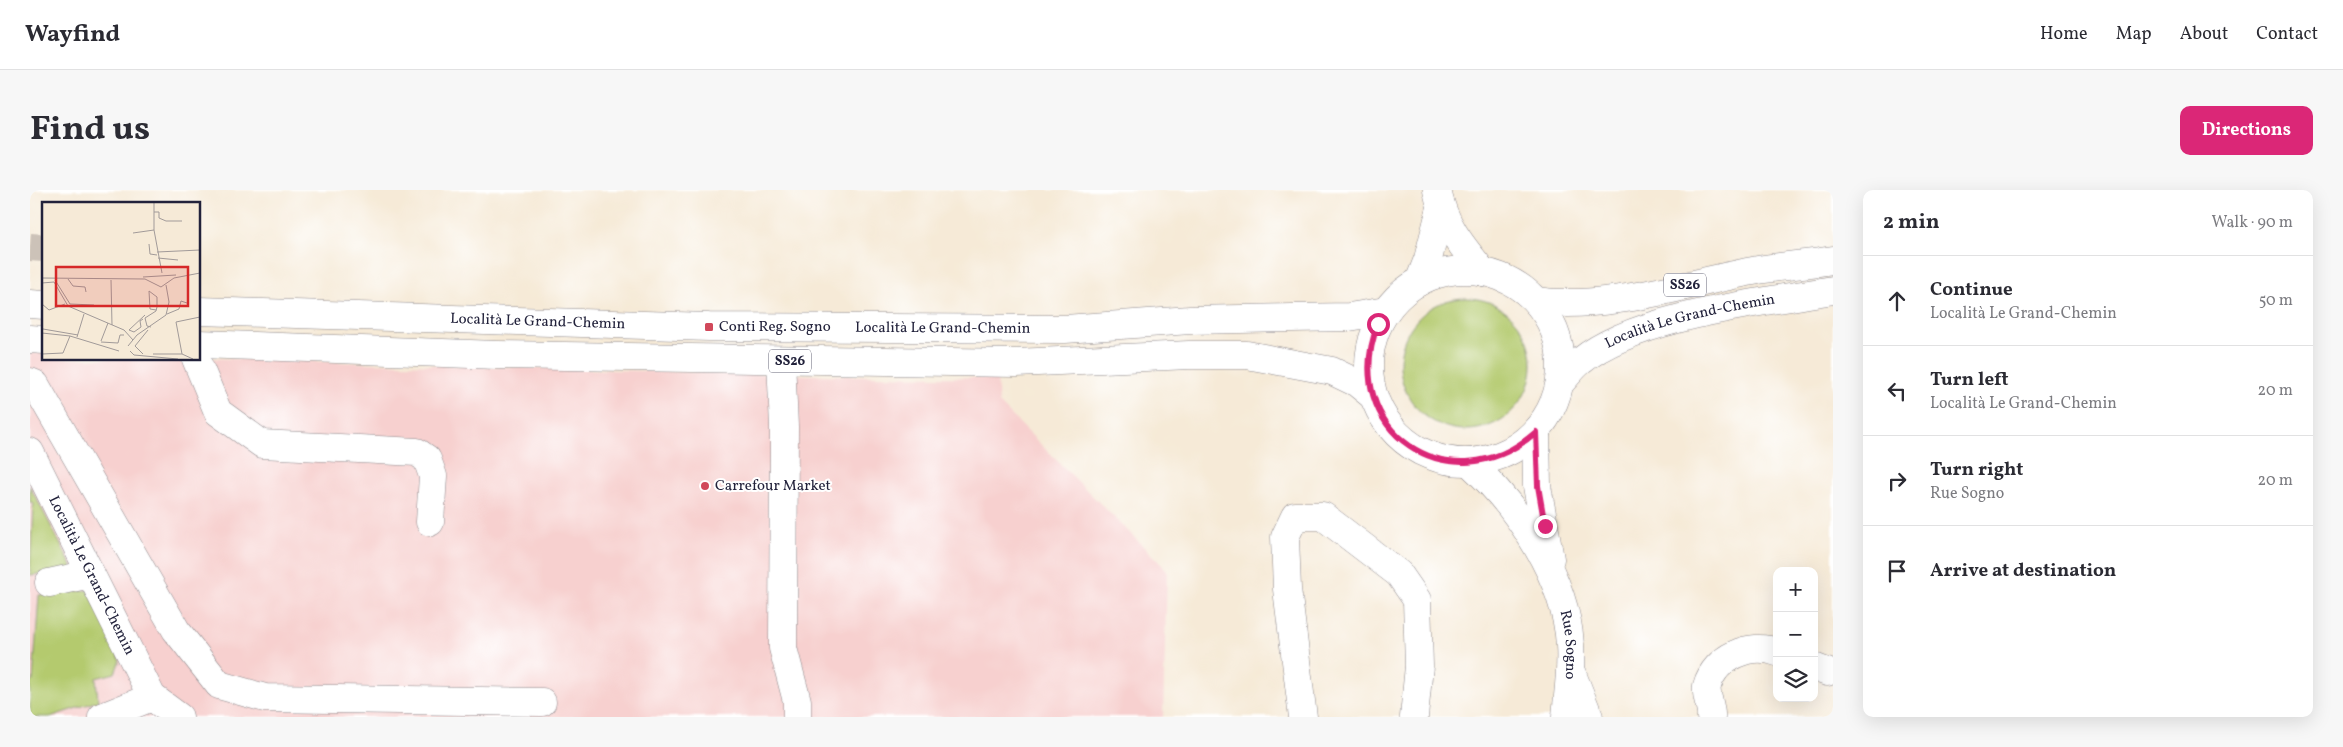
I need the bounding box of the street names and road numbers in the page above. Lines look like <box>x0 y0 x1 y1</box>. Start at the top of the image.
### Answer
road number: SS26 <box>1664 274 1706 296</box>
street label: Località Le Grand-Chemin <box>1601 289 1776 354</box>
street label: Località Le Grand-Chemin <box>450 308 626 335</box>
street label: Località Le Grand-Chemin <box>855 317 1031 339</box>
road number: SS26 <box>769 350 811 372</box>
street label: Località Le Grand-Chemin <box>43 492 140 659</box>
street label: Rue Sogno <box>1554 608 1581 680</box>

